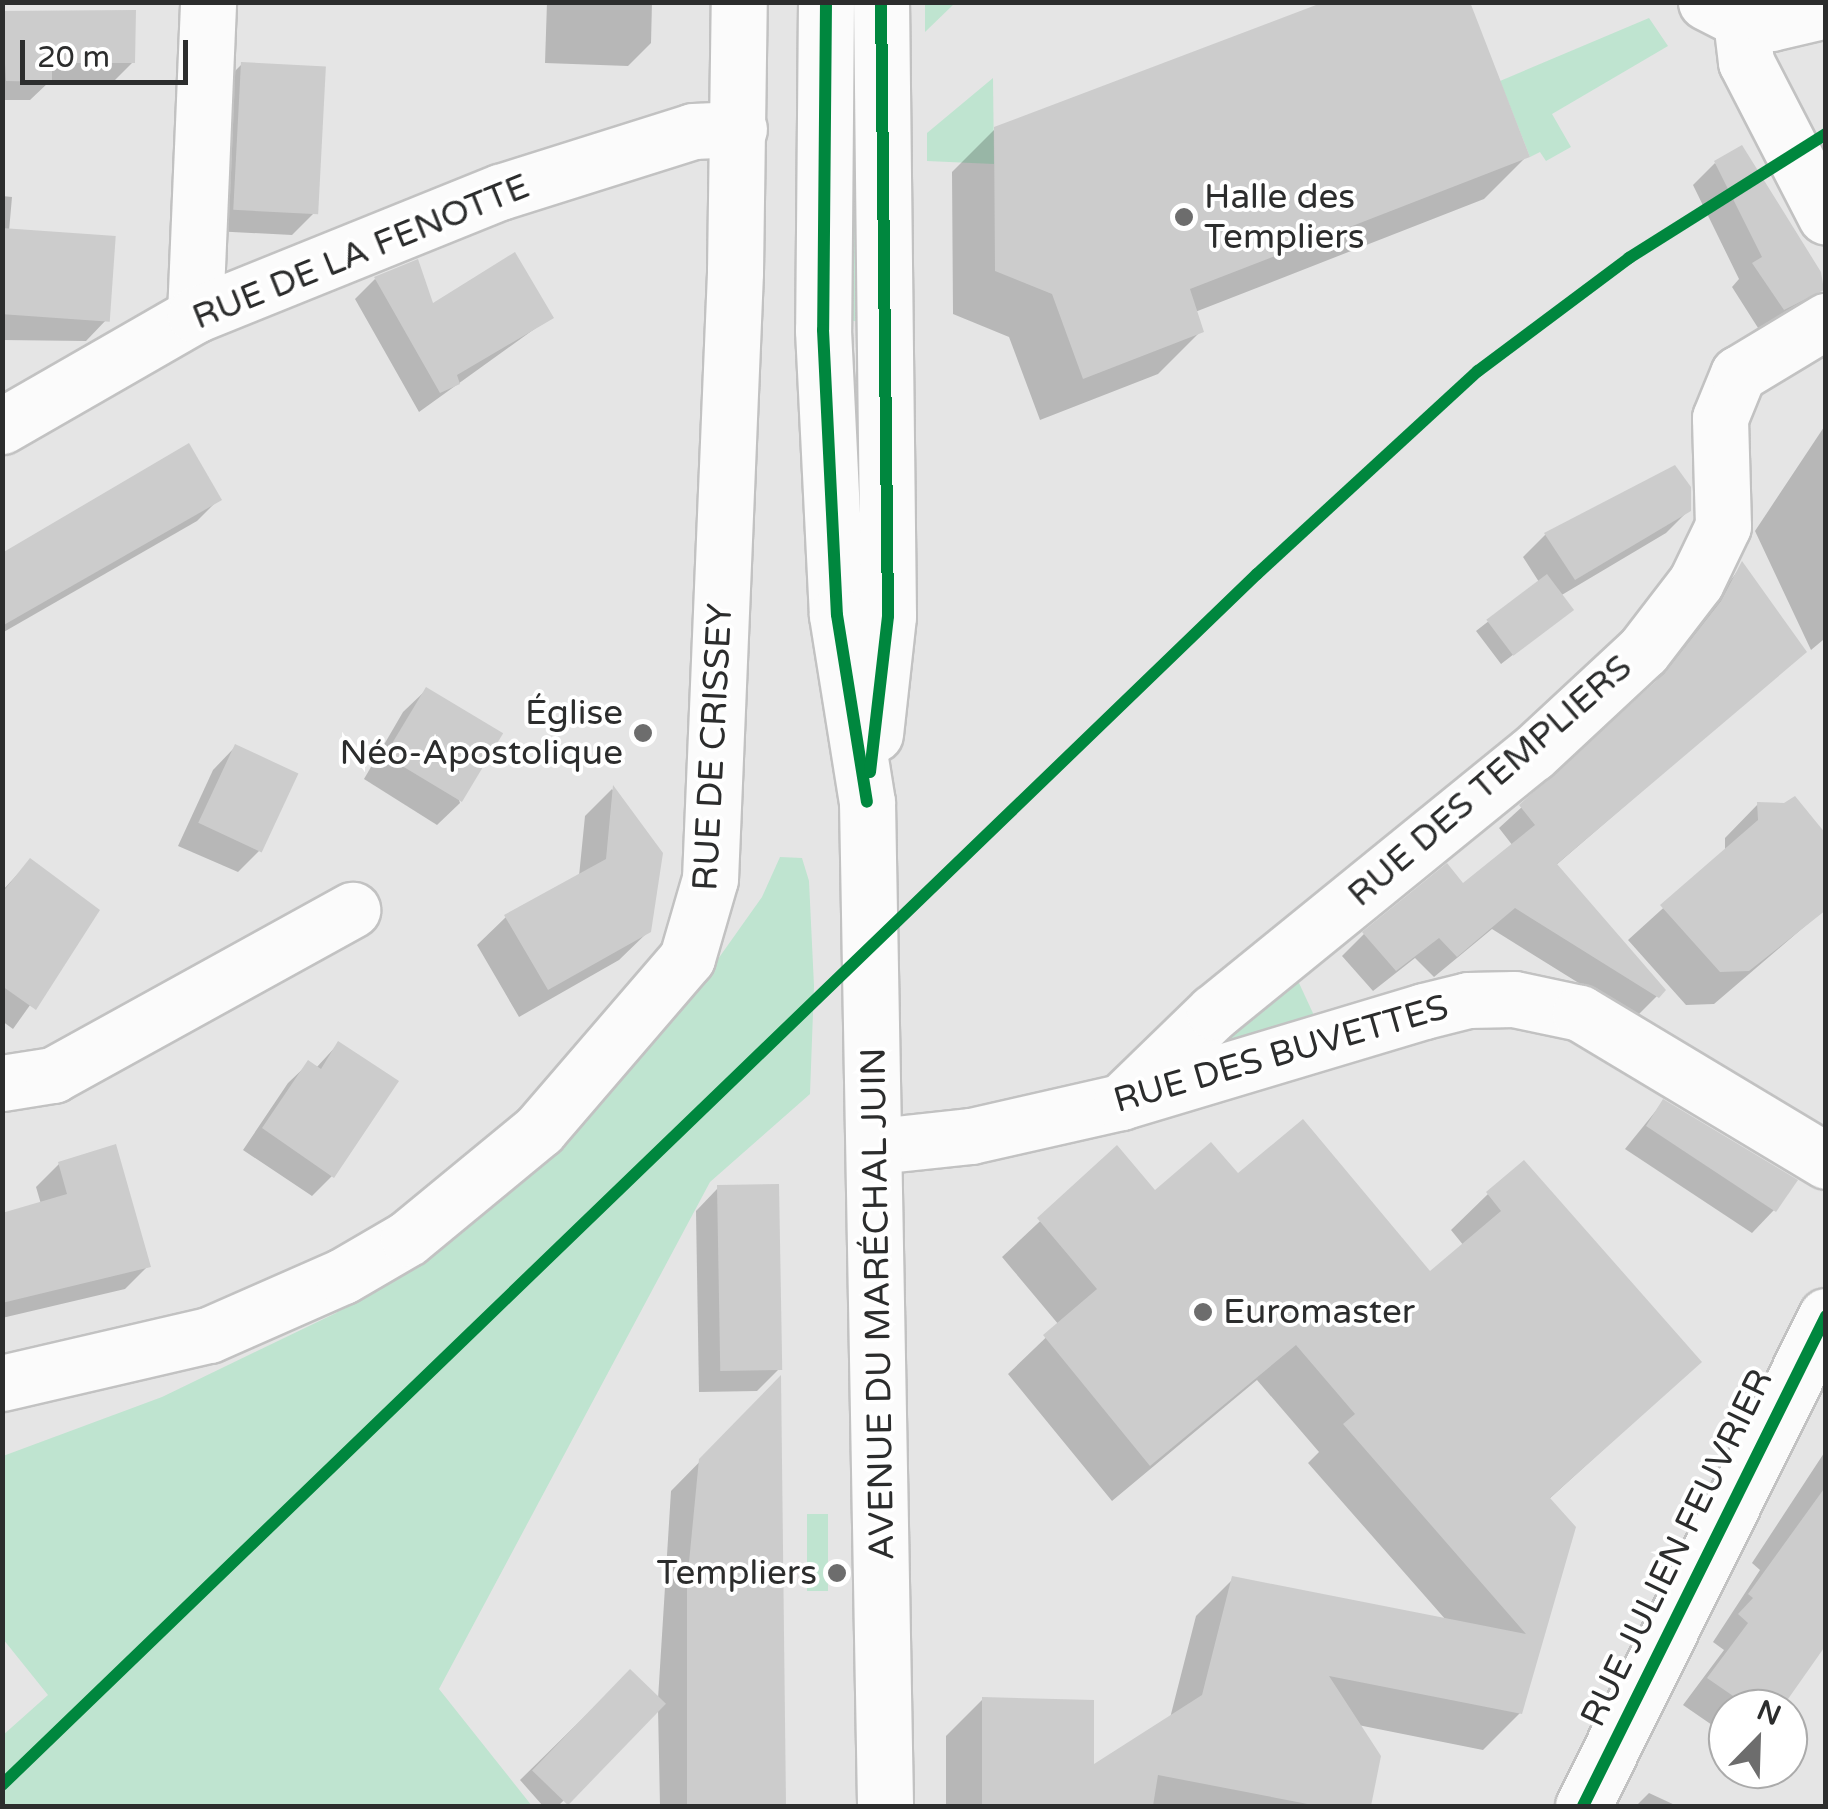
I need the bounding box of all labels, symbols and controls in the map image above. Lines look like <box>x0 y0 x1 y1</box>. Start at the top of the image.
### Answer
scale bar <box>25 20 192 82</box>
text: 20 m <box>37 39 110 76</box>
street label: RUE DE LA FENOTTE <box>187 165 535 339</box>
place label: Halle des Templiers <box>1204 176 1365 258</box>
marker: Halle des Templiers <box>1173 206 1195 228</box>
street label: RUE DE CRISSEY <box>685 602 741 892</box>
street label: RUE DES TEMPLIERS <box>1340 646 1640 916</box>
place label: Église Néo-Apostolique <box>340 692 623 774</box>
marker: Église Néo-Apostolique <box>632 722 654 744</box>
street label: RUE DES BUVETTES <box>1109 986 1453 1122</box>
street label: AVENUE DU MARÉCHAL JUIN <box>853 1047 903 1561</box>
place label: Euromaster <box>1223 1291 1415 1333</box>
marker: Euromaster <box>1192 1301 1214 1323</box>
street label: RUE JULIEN FEUVRIER <box>1572 1363 1782 1733</box>
place label: Templiers <box>656 1552 817 1594</box>
marker: Templiers <box>826 1562 848 1584</box>
north arrow <box>1708 1689 1808 1789</box>

